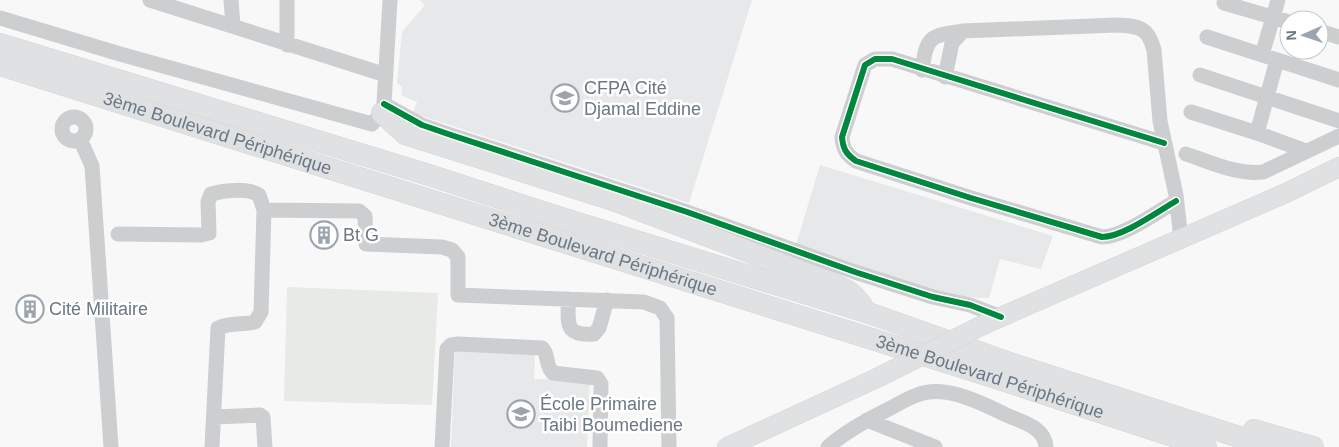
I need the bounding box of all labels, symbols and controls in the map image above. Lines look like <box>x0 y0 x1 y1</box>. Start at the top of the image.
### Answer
north arrow <box>1279 10 1329 60</box>
text: N <box>1283 30 1299 41</box>
place label: CFPA Cité Djamal Eddine <box>584 78 701 119</box>
school or university icon: CFPA Cité Djamal Eddine <box>550 83 580 113</box>
street label: 3ème Boulevard Périphérique <box>101 88 334 179</box>
street label: 3ème Boulevard Périphérique <box>486 209 720 300</box>
building icon: Bt G <box>309 220 339 250</box>
place label: Bt G <box>343 225 379 245</box>
building icon: Cité Militaire <box>15 294 45 324</box>
place label: Cité Militaire <box>49 299 148 319</box>
street label: 3ème Boulevard Périphérique <box>874 331 1107 423</box>
place label: École Primaire Taibi Boumediene <box>540 394 683 435</box>
school or university icon: École Primaire Taibi Boumediene <box>506 399 536 429</box>

